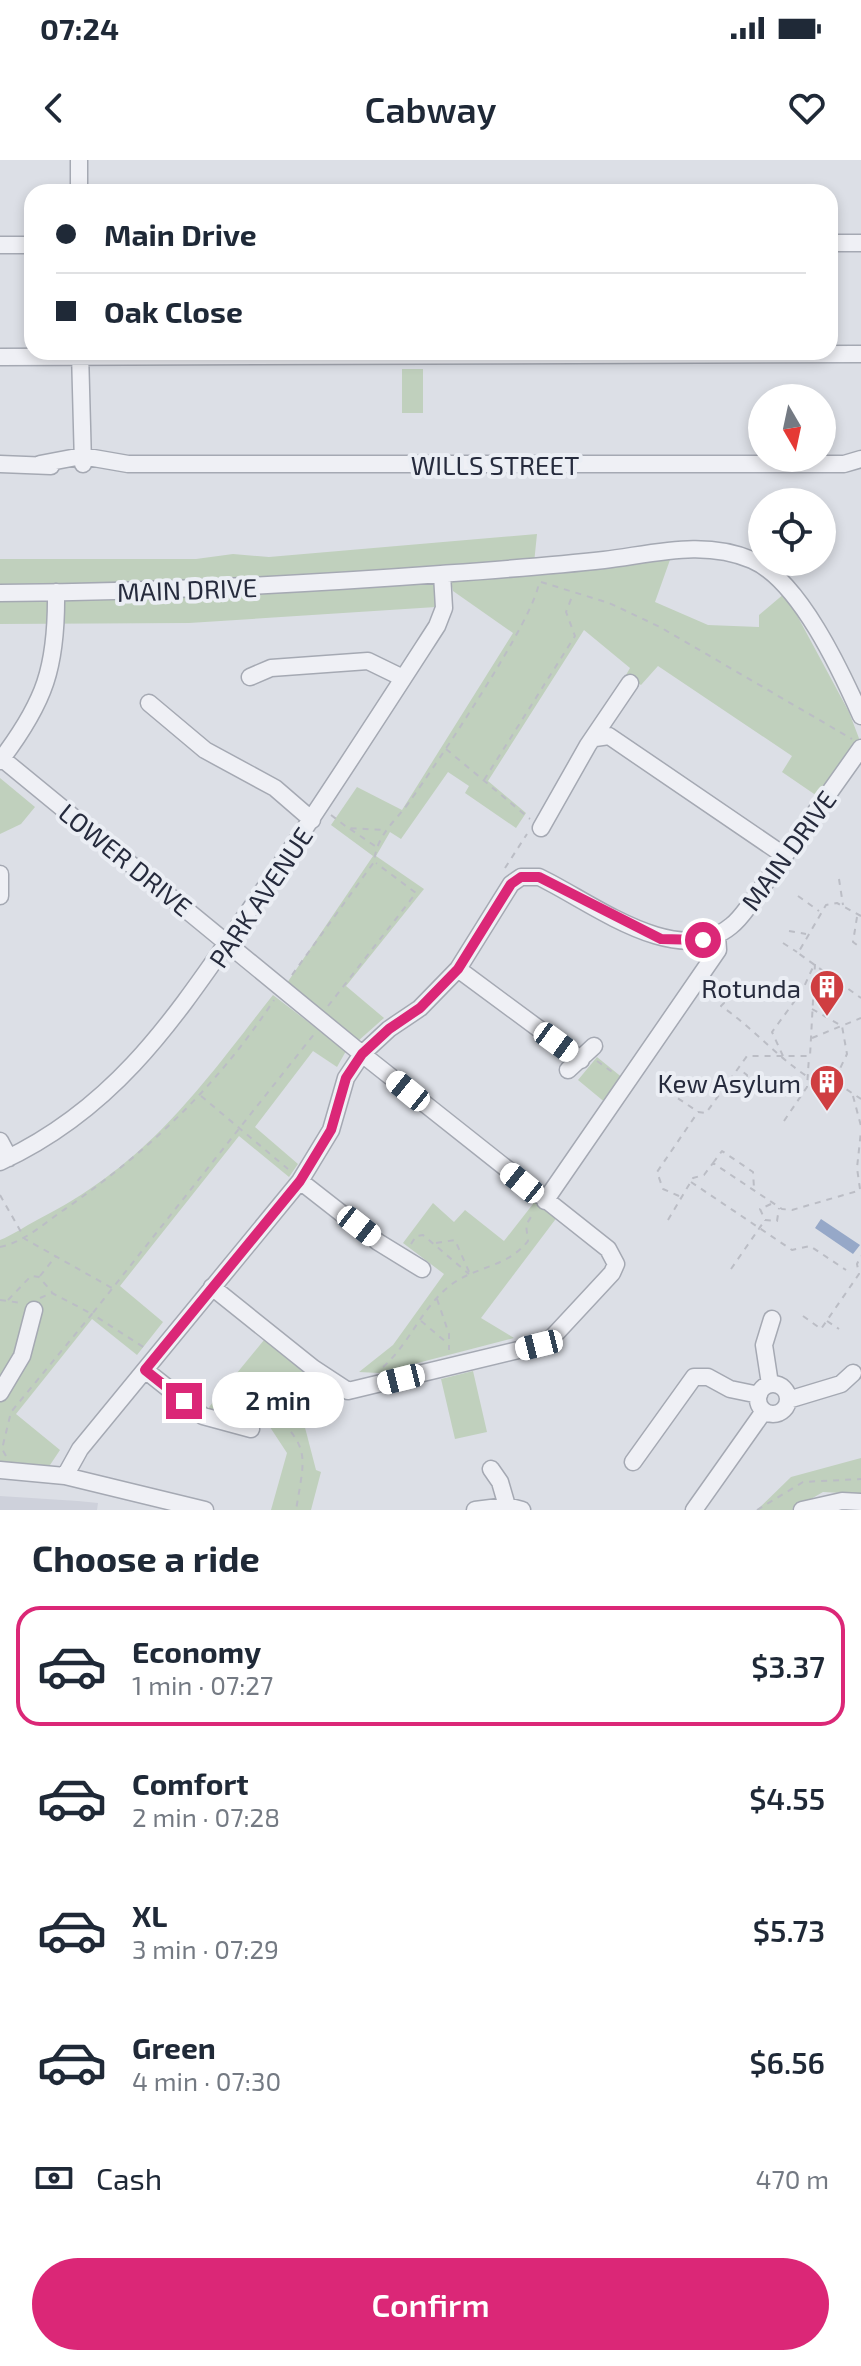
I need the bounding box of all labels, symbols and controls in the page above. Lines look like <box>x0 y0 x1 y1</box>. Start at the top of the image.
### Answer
text: 07:24 <box>40 10 119 46</box>
icon: back <box>32 86 76 130</box>
icon: heart <box>785 86 829 130</box>
text: Cabway <box>365 87 496 130</box>
text: Main Drive <box>104 216 257 252</box>
text: Oak Close <box>104 293 243 329</box>
north arrow <box>748 384 836 472</box>
map controls <box>748 384 836 576</box>
street label: WILLS STREET <box>411 449 579 480</box>
button: locate <box>748 488 836 576</box>
street label: MAIN DRIVE <box>116 571 258 607</box>
street label: MAIN DRIVE <box>734 784 842 916</box>
street label: LOWER DRIVE <box>53 796 199 922</box>
street label: PARK AVENUE <box>202 821 318 973</box>
route start <box>685 922 721 958</box>
building icon: Rotunda <box>808 968 846 1018</box>
place label: Rotunda <box>701 972 801 1003</box>
car <box>530 1018 582 1066</box>
building icon: Kew Asylum <box>808 1063 846 1113</box>
car <box>382 1067 434 1115</box>
place label: Kew Asylum <box>658 1067 801 1098</box>
car <box>496 1159 548 1207</box>
car <box>333 1202 385 1250</box>
car <box>513 1328 565 1362</box>
car <box>375 1362 427 1396</box>
callout: 2 min <box>212 1373 344 1429</box>
route end <box>166 1383 202 1419</box>
text: 2 min <box>245 1384 311 1415</box>
text: Choose a ride <box>32 1536 260 1579</box>
icon: car <box>36 1630 108 1702</box>
text: Economy <box>132 1633 261 1669</box>
text: $3.37 <box>751 1648 825 1684</box>
text: 1 min · 07:27 <box>132 1669 273 1700</box>
icon: car <box>36 1762 108 1834</box>
text: Comfort <box>132 1765 249 1801</box>
text: $4.55 <box>749 1780 825 1816</box>
text: 2 min · 07:28 <box>132 1801 280 1832</box>
icon: car <box>36 1894 108 1966</box>
text: XL <box>132 1897 167 1933</box>
text: $5.73 <box>753 1912 825 1948</box>
text: 3 min · 07:29 <box>132 1933 279 1964</box>
icon: car <box>36 2026 108 2098</box>
text: Green <box>132 2029 216 2065</box>
text: $6.56 <box>749 2044 825 2080</box>
text: 4 min · 07:30 <box>132 2065 281 2096</box>
icon: cash <box>32 2156 76 2200</box>
text: Cash <box>96 2160 162 2196</box>
text: 470 m <box>755 2163 829 2194</box>
button: Confirm <box>32 2258 829 2350</box>

